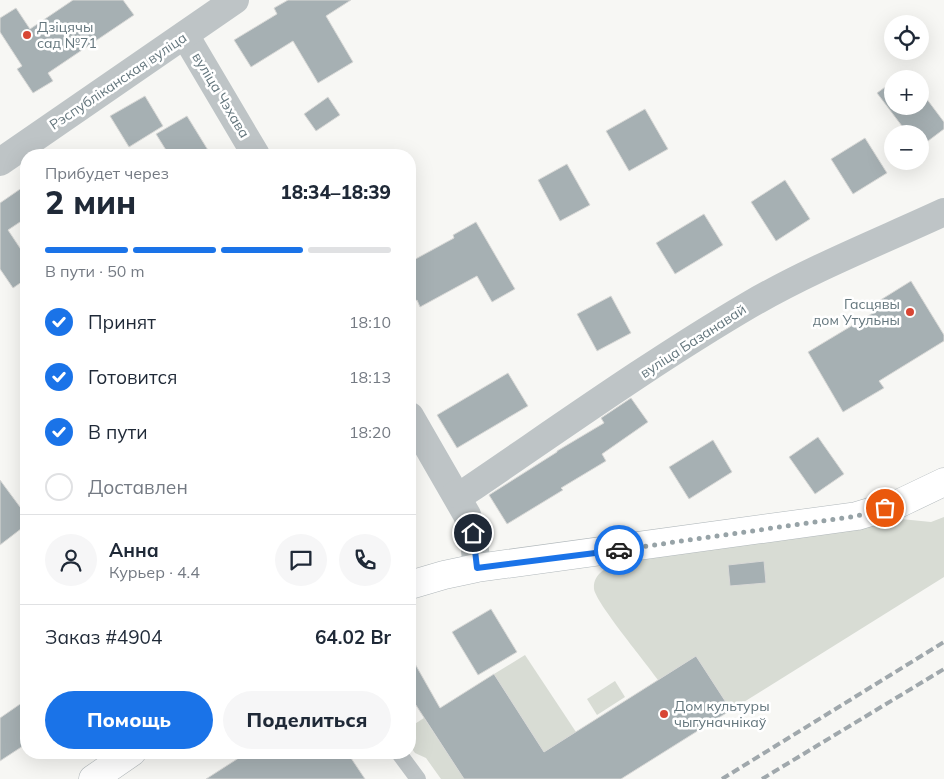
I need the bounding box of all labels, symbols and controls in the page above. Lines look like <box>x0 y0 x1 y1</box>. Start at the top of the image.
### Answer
map controls <box>884 15 929 170</box>
button: locate <box>884 15 929 60</box>
place label: Дзіцячы сад №71 <box>37 18 97 52</box>
street label: Рэспубліканская вуліца <box>46 28 190 134</box>
marker: Дзіцячы сад №71 <box>21 29 33 41</box>
street label: вуліца Чэхава <box>188 49 254 141</box>
button: + <box>884 70 929 115</box>
button: − <box>884 125 929 170</box>
text: Прибудет через <box>45 163 169 183</box>
text: 18:34–18:39 <box>280 180 391 204</box>
text: 2 мин <box>45 182 136 222</box>
text: В пути · 50 m <box>45 261 145 281</box>
place label: Гасцявы дом Утульны <box>813 295 900 329</box>
street label: вуліца Базанавай <box>637 300 749 382</box>
marker: Гасцявы дом Утульны <box>904 306 916 318</box>
icon: check <box>45 308 73 336</box>
text: Принят <box>88 310 156 334</box>
text: 18:10 <box>349 312 391 332</box>
icon: check <box>45 363 73 391</box>
text: Готовится <box>88 365 178 389</box>
text: 18:13 <box>349 367 391 387</box>
icon: check <box>45 418 73 446</box>
text: В пути <box>88 420 147 444</box>
text: 18:20 <box>349 422 391 442</box>
text: Доставлен <box>88 475 188 499</box>
pin <box>864 487 906 529</box>
icon: bag <box>871 494 899 522</box>
pin <box>452 512 494 554</box>
icon: home <box>459 519 487 547</box>
courier <box>594 525 644 575</box>
button: person <box>45 534 97 586</box>
button: chat <box>275 534 327 586</box>
button: phone <box>339 534 391 586</box>
icon: car <box>605 536 633 564</box>
text: Анна <box>109 538 159 562</box>
text: Курьер · 4.4 <box>109 562 200 582</box>
text: Заказ #4904 <box>45 625 162 649</box>
text: 64.02 Br <box>315 625 391 649</box>
button: Помощь <box>45 691 213 749</box>
button: Поделиться <box>223 691 391 749</box>
place label: Дом культуры чыгуначнікаў <box>674 697 770 731</box>
marker: Дом культуры чыгуначнікаў <box>658 708 670 720</box>

